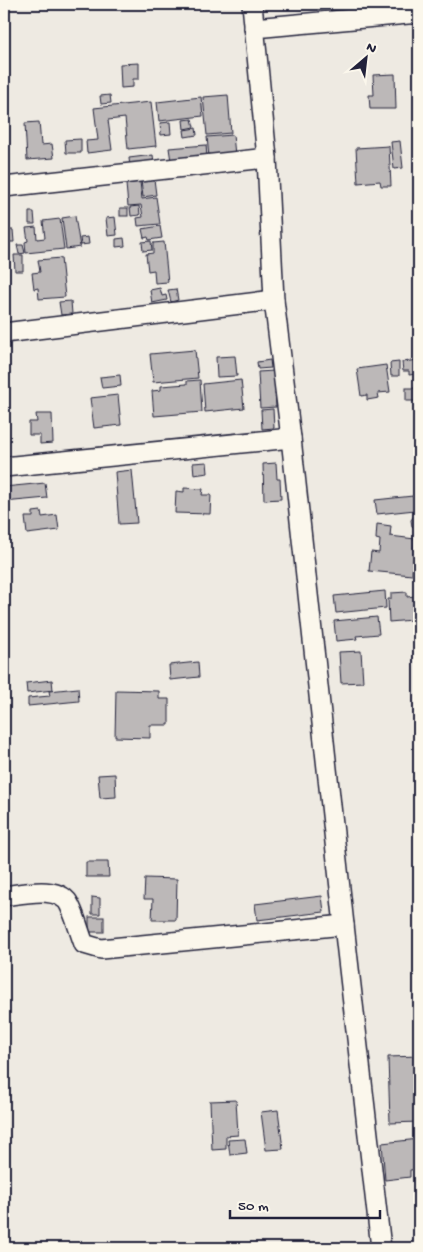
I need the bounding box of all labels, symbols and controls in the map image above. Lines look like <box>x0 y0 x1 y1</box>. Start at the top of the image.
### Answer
north arrow <box>340 32 390 82</box>
text: N <box>363 39 379 58</box>
scale bar <box>230 1187 380 1219</box>
text: 50 m <box>238 1198 269 1216</box>

